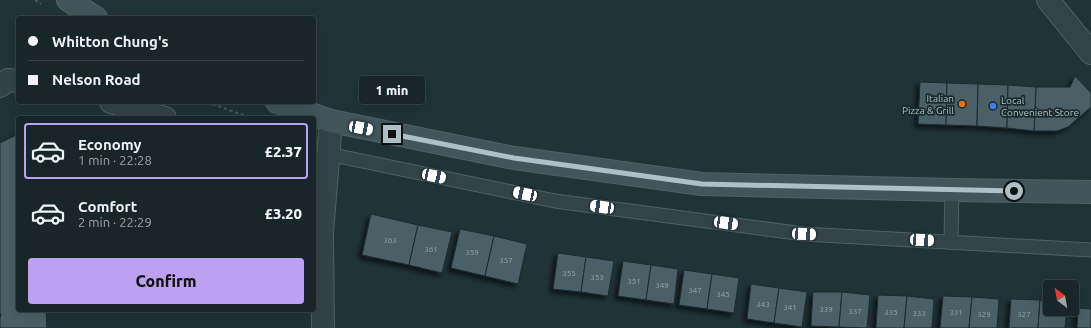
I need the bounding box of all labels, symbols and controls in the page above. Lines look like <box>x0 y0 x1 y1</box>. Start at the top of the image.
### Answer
text: Whitton Chung's <box>52 33 169 50</box>
text: Nelson Road <box>52 71 141 88</box>
callout: 1 min <box>359 76 425 104</box>
text: 1 min <box>375 83 409 97</box>
place label: Italian Pizza & Grill <box>902 93 954 116</box>
place label: Local Convenient Store <box>1001 95 1079 118</box>
marker: Italian Pizza & Grill <box>957 99 967 109</box>
marker: Local Convenient Store <box>988 101 998 111</box>
car <box>348 120 374 136</box>
route end <box>383 125 401 143</box>
icon: car <box>30 133 66 169</box>
text: Economy <box>78 136 142 153</box>
text: £2.37 <box>264 143 302 160</box>
text: 1 min · 22:28 <box>78 153 152 167</box>
car <box>421 168 447 184</box>
route start <box>1005 182 1023 200</box>
car <box>512 186 538 202</box>
icon: car <box>30 195 66 231</box>
text: Comfort <box>78 198 137 215</box>
car <box>589 199 615 215</box>
text: £3.20 <box>264 205 302 222</box>
text: 2 min · 22:29 <box>78 215 152 229</box>
car <box>713 215 739 231</box>
car <box>792 227 816 241</box>
car <box>910 233 934 247</box>
house number: 363 <box>383 236 397 245</box>
house number: 361 <box>424 245 438 254</box>
house number: 359 <box>465 248 479 257</box>
house number: 357 <box>499 256 513 265</box>
button: Confirm <box>28 258 304 304</box>
house number: 355 <box>562 269 576 278</box>
house number: 353 <box>590 273 604 282</box>
house number: 351 <box>627 277 641 286</box>
north arrow <box>1043 280 1079 316</box>
map controls <box>1043 280 1079 316</box>
house number: 349 <box>655 281 669 290</box>
house number: 347 <box>688 286 702 295</box>
house number: 345 <box>716 290 730 299</box>
house number: 343 <box>756 300 770 309</box>
house number: 341 <box>783 303 797 312</box>
house number: 339 <box>819 305 833 314</box>
house number: 337 <box>848 307 862 316</box>
house number: 335 <box>884 308 898 317</box>
house number: 331 <box>949 308 963 317</box>
house number: 333 <box>912 309 926 318</box>
house number: 329 <box>977 310 991 319</box>
house number: 327 <box>1017 310 1031 319</box>

